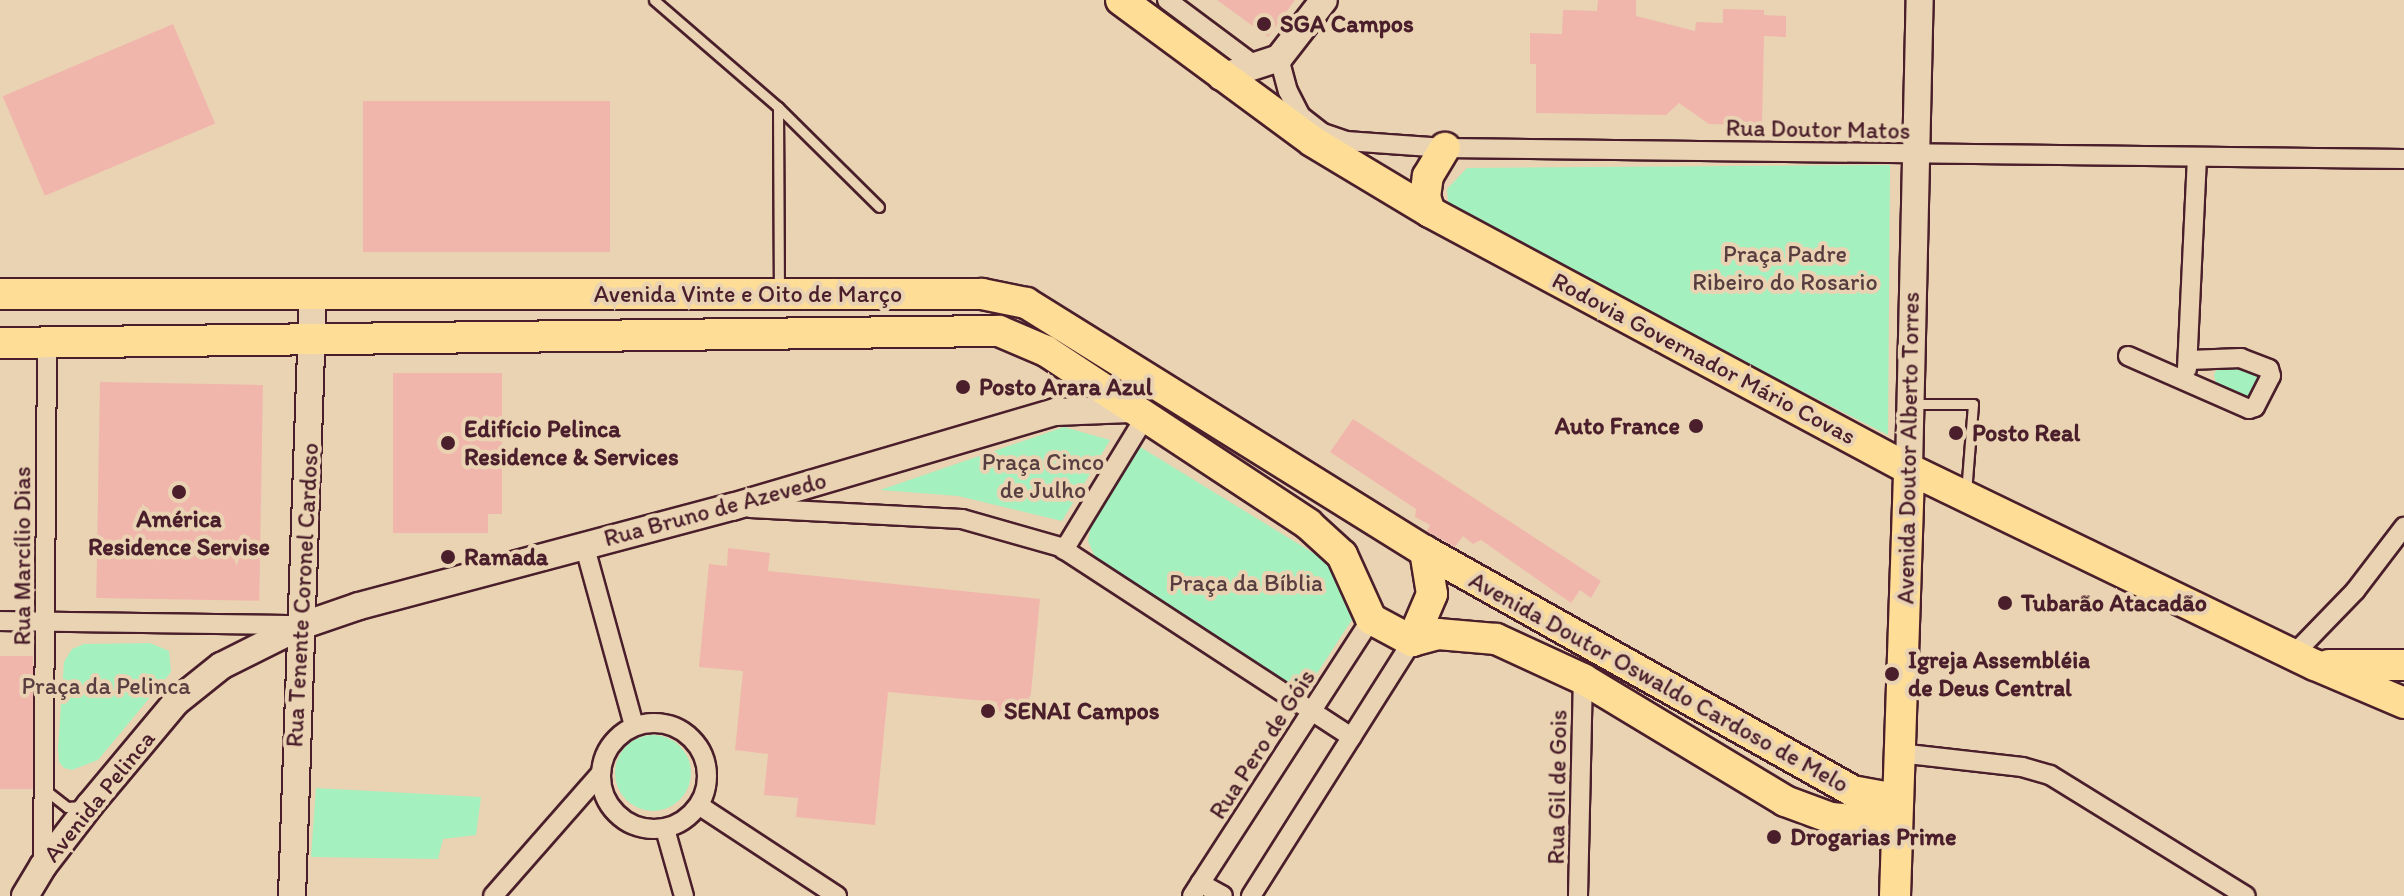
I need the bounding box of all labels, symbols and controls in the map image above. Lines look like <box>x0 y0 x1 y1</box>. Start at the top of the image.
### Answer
place label: SGA Campos <box>1280 10 1414 38</box>
marker: SGA Campos <box>1255 15 1273 33</box>
street label: Rua Doutor Matos <box>1725 113 1911 145</box>
park label: Praça Padre Ribeiro do Rosario <box>1693 240 1877 296</box>
street label: Rodovia Governador Mário Covas <box>1547 266 1861 450</box>
street label: Avenida Vinte e Oito de Março <box>594 280 902 308</box>
street label: Avenida Doutor Alberto Torres <box>1891 292 1925 604</box>
place label: Posto Arara Azul <box>979 373 1152 401</box>
marker: Posto Arara Azul <box>954 378 972 396</box>
place label: Auto France <box>1555 412 1680 440</box>
place label: Edifício Pelinca Residence & Services <box>464 415 679 471</box>
marker: Auto France <box>1687 417 1705 435</box>
place label: Posto Real <box>1972 419 2079 447</box>
marker: Posto Real <box>1947 424 1965 442</box>
marker: Edifício Pelinca Residence & Services <box>439 434 457 452</box>
street label: Rua Tenente Coronel Cardoso <box>280 443 324 747</box>
park label: Praça Cinco de Julho <box>982 448 1104 504</box>
street label: Rua Bruno de Azevedo <box>601 465 829 553</box>
street label: Rua Marcílio Dias <box>8 467 36 645</box>
marker: América Residence Servise <box>170 483 188 501</box>
place label: América Residence Servise <box>88 505 270 561</box>
place label: Ramada <box>464 543 548 571</box>
marker: Ramada <box>439 548 457 566</box>
street label: Avenida Doutor Oswaldo Cardoso de Melo <box>1464 565 1854 799</box>
park label: Praça da Bíblia <box>1169 569 1323 597</box>
place label: Tubarão Atacadão <box>2021 589 2207 617</box>
marker: Tubarão Atacadão <box>1996 594 2014 612</box>
place label: Igreja Assembléia de Deus Central <box>1908 646 2091 702</box>
street label: Rua Pero de Góis <box>1203 664 1321 824</box>
marker: Igreja Assembléia de Deus Central <box>1883 665 1901 683</box>
park label: Praça da Pelinca <box>21 672 191 700</box>
place label: SENAI Campos <box>1004 697 1160 725</box>
marker: SENAI Campos <box>979 702 997 720</box>
street label: Rua Gil de Gois <box>1541 709 1573 865</box>
street label: Avenida Pelinca <box>37 724 161 868</box>
place label: Drogarias Prime <box>1790 823 1956 851</box>
marker: Drogarias Prime <box>1765 828 1783 846</box>

